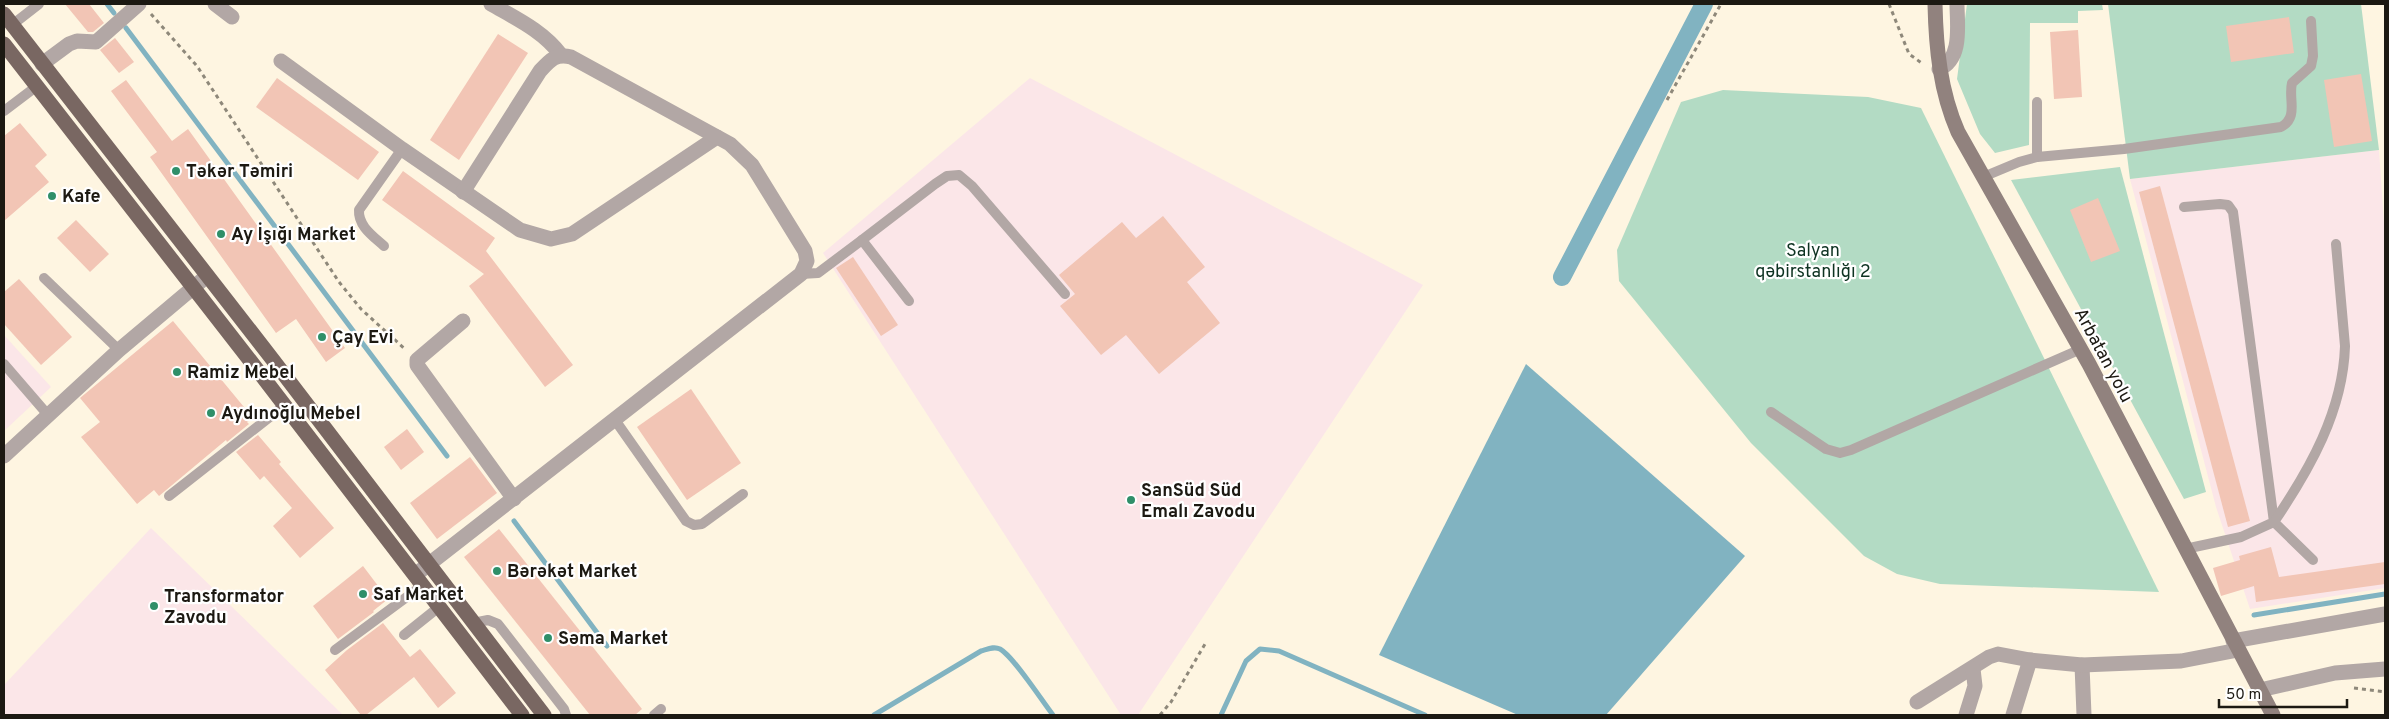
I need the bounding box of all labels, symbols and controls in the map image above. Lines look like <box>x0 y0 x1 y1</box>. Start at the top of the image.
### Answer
place label: Təkər Təmiri <box>186 161 293 184</box>
marker: Təkər Təmiri <box>170 165 182 177</box>
place label: Kafe <box>62 186 100 209</box>
marker: Kafe <box>46 190 58 202</box>
place label: Ay İşığı Market <box>231 222 356 247</box>
marker: Ay İşığı Market <box>215 228 227 240</box>
park label: Salyan qəbirstanlığı 2 <box>1755 240 1871 284</box>
street label: Arbatan yolu <box>2068 305 2137 407</box>
place label: Çay Evi <box>332 327 394 350</box>
marker: Çay Evi <box>316 331 328 343</box>
place label: Ramiz Mebel <box>187 362 295 385</box>
marker: Ramiz Mebel <box>171 366 183 378</box>
place label: Aydınoğlu Mebel <box>221 403 361 426</box>
marker: Aydınoğlu Mebel <box>205 407 217 419</box>
place label: SanSüd Süd Emalı Zavodu <box>1141 480 1255 524</box>
marker: SanSüd Süd Emalı Zavodu <box>1125 494 1137 506</box>
place label: Bərəkət Market <box>507 561 637 584</box>
marker: Bərəkət Market <box>491 565 503 577</box>
place label: Saf Market <box>373 584 464 607</box>
place label: Transformator Zavodu <box>164 586 284 630</box>
marker: Saf Market <box>357 588 369 600</box>
marker: Transformator Zavodu <box>148 600 160 612</box>
place label: Səma Market <box>558 628 668 651</box>
marker: Səma Market <box>542 632 554 644</box>
scale bar <box>2219 676 2346 708</box>
text: 50 m <box>2226 686 2261 705</box>

